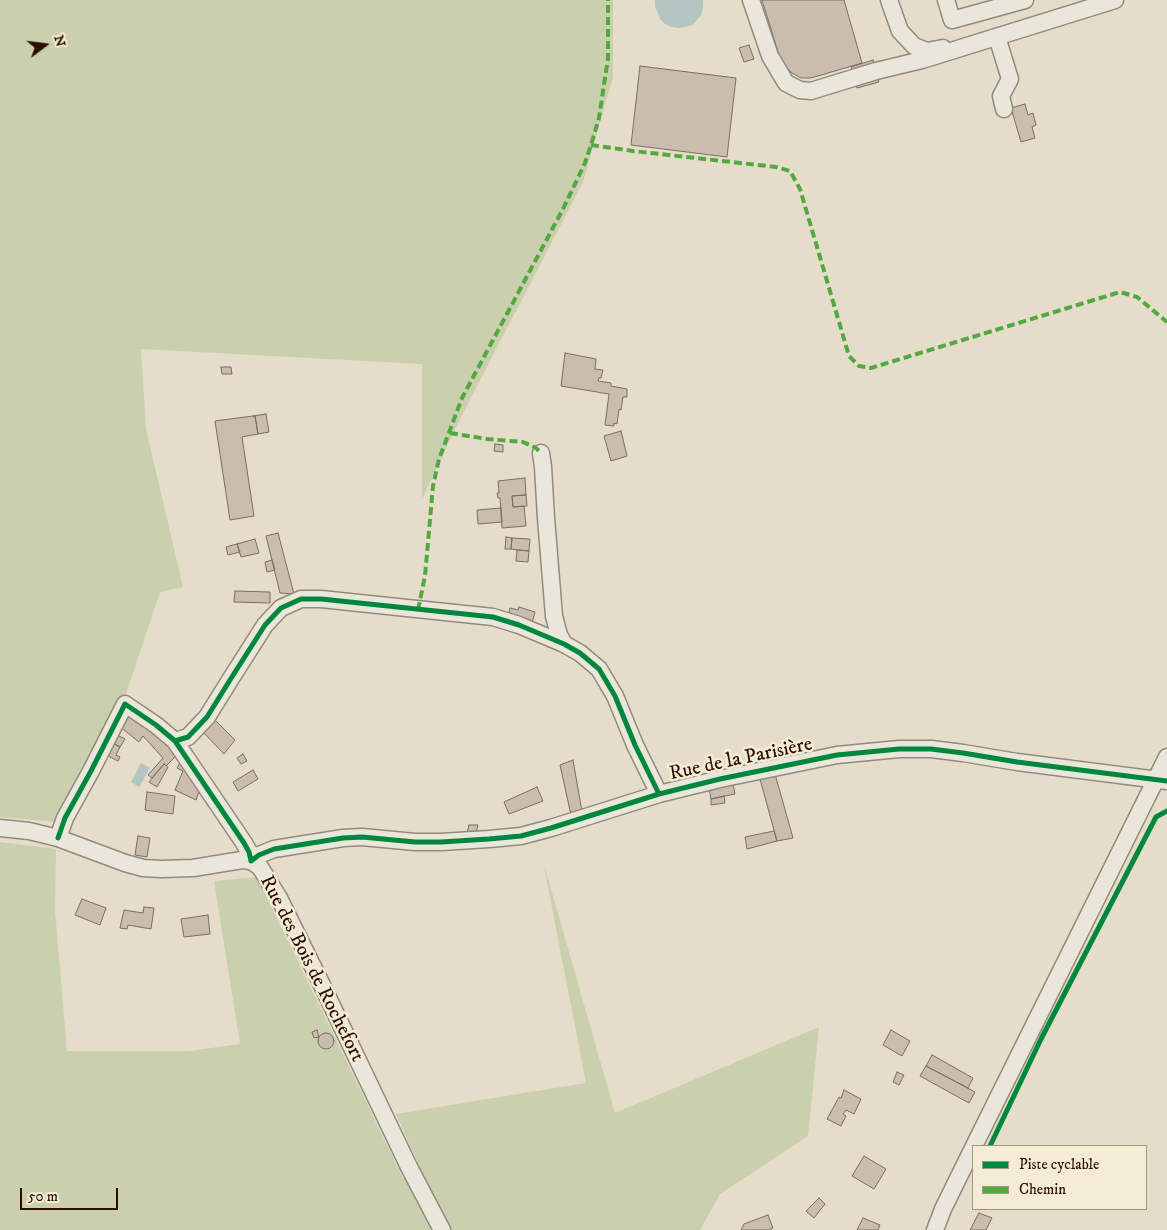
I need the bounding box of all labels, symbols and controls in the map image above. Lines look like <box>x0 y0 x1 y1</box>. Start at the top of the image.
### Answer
north arrow <box>20 20 70 70</box>
text: N <box>49 33 70 49</box>
street label: Rue de la Parisière <box>667 733 815 787</box>
street label: Rue des Bois de Rochefort <box>254 872 368 1066</box>
legend <box>972 1145 1147 1210</box>
text: Piste cyclable <box>1019 1155 1099 1174</box>
scale bar <box>22 1178 120 1210</box>
text: Chemin <box>1019 1180 1066 1199</box>
text: 50 m <box>28 1187 58 1206</box>

